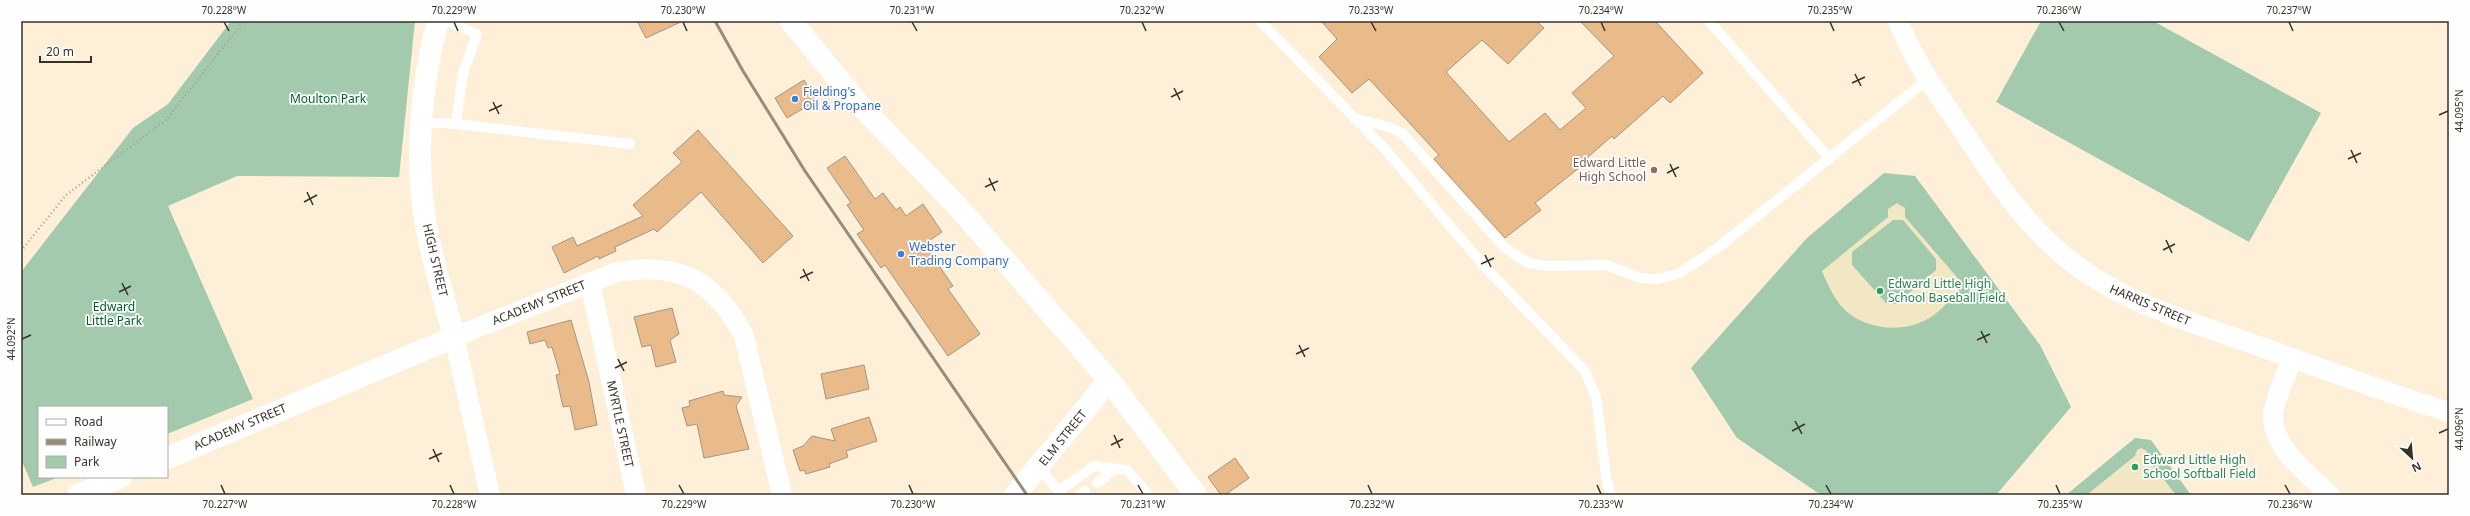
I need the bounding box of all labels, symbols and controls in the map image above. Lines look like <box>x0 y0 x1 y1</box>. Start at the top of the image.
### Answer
text: 70.228°W <box>202 3 247 17</box>
text: 70.229°W <box>432 3 477 17</box>
text: 70.230°W <box>661 3 706 17</box>
text: 70.231°W <box>890 3 935 17</box>
text: 70.232°W <box>1120 3 1165 17</box>
text: 70.233°W <box>1349 3 1394 17</box>
text: 70.234°W <box>1579 3 1624 17</box>
text: 70.235°W <box>1808 3 1853 17</box>
text: 70.236°W <box>2037 3 2082 17</box>
text: 70.237°W <box>2267 3 2312 17</box>
scale bar <box>40 38 91 64</box>
text: 20 m <box>46 43 74 60</box>
place label: Fielding's Oil & Propane <box>803 83 881 114</box>
text: 44.095°N <box>2452 89 2466 133</box>
park label: Moulton Park <box>290 90 367 107</box>
marker: Fielding's Oil & Propane <box>790 94 800 104</box>
place label: Edward Little High School <box>1573 154 1646 185</box>
marker: Edward Little High School <box>1649 165 1659 175</box>
street label: HIGH STREET <box>419 222 452 298</box>
place label: Webster Trading Company <box>909 238 1010 269</box>
marker: Webster Trading Company <box>896 249 906 259</box>
place label: Edward Little High School Baseball Field <box>1888 275 2006 306</box>
street label: ACADEMY STREET <box>489 276 588 329</box>
street label: HARRIS STREET <box>2107 280 2193 329</box>
marker: Edward Little High School Baseball Field <box>1875 286 1885 296</box>
park label: Edward Little Park <box>86 298 143 329</box>
text: 44.092°N <box>4 317 18 361</box>
street label: MYRTLE STREET <box>603 379 638 469</box>
street label: ACADEMY STREET <box>191 399 289 454</box>
legend <box>38 406 168 478</box>
street label: ELM STREET <box>1035 406 1091 469</box>
text: 44.096°N <box>2452 407 2466 451</box>
text: Road <box>74 413 103 430</box>
text: Railway <box>74 433 118 450</box>
north arrow <box>2392 438 2432 478</box>
place label: Edward Little High School Softball Field <box>2143 451 2256 482</box>
text: Park <box>74 453 100 470</box>
text: N <box>2409 459 2424 476</box>
marker: Edward Little High School Softball Field <box>2130 462 2140 472</box>
text: 70.227°W <box>203 497 248 511</box>
text: 70.228°W <box>432 497 477 511</box>
text: 70.229°W <box>662 497 707 511</box>
text: 70.230°W <box>891 497 936 511</box>
text: 70.231°W <box>1121 497 1166 511</box>
text: 70.232°W <box>1350 497 1395 511</box>
text: 70.233°W <box>1579 497 1624 511</box>
text: 70.234°W <box>1809 497 1854 511</box>
text: 70.235°W <box>2038 497 2083 511</box>
text: 70.236°W <box>2268 497 2313 511</box>

